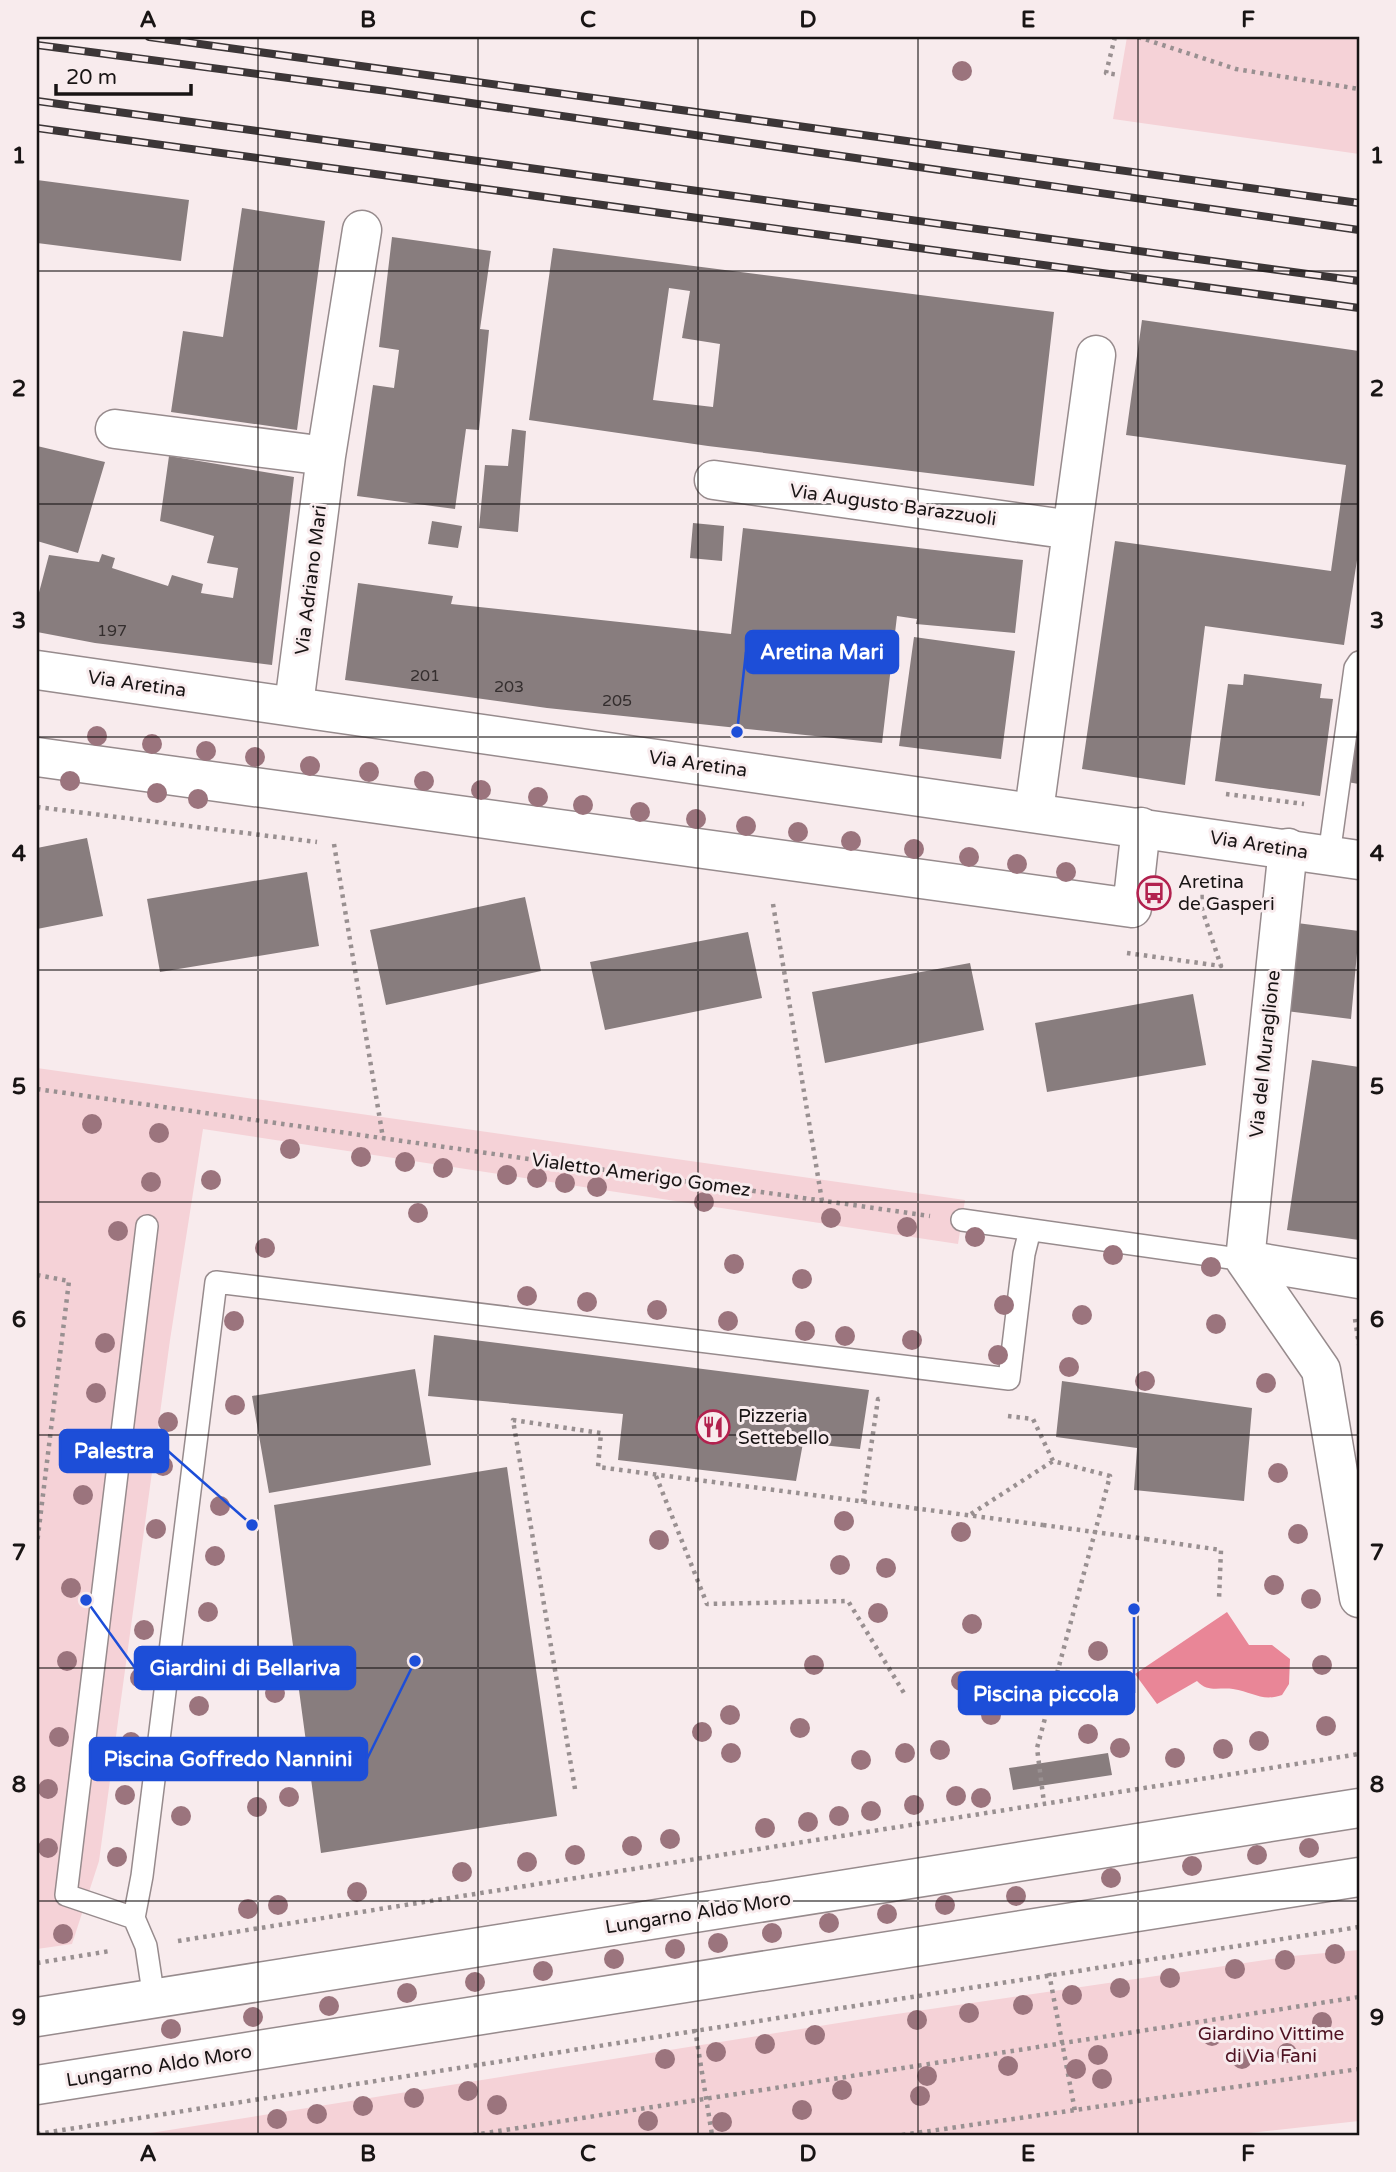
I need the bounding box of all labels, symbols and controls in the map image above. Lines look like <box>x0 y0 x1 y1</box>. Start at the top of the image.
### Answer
text: A <box>139 6 157 34</box>
text: B <box>360 6 376 34</box>
text: C <box>580 6 596 34</box>
text: D <box>799 6 817 34</box>
text: E <box>1021 6 1035 34</box>
text: F <box>1241 6 1255 34</box>
scale bar <box>56 52 191 96</box>
text: 20 m <box>66 65 117 90</box>
text: 1 <box>12 142 26 170</box>
text: 1 <box>1370 142 1384 170</box>
text: 2 <box>12 375 26 403</box>
text: 2 <box>1370 375 1384 403</box>
street label: Via Augusto Barazzuoli <box>788 480 998 530</box>
street label: Via Adriano Mari <box>291 504 331 656</box>
text: 3 <box>12 607 26 635</box>
text: 3 <box>1370 607 1384 635</box>
house number: 197 <box>97 621 127 641</box>
callout: Aretina Mari <box>746 631 898 673</box>
text: Aretina Mari <box>760 640 884 665</box>
street label: Via Aretina <box>86 666 188 702</box>
house number: 201 <box>410 666 440 686</box>
house number: 203 <box>494 677 524 697</box>
house number: 205 <box>602 691 632 711</box>
street label: Via Aretina <box>647 746 749 782</box>
street label: Via Aretina <box>1208 826 1310 864</box>
text: 4 <box>12 840 27 868</box>
text: 4 <box>1370 840 1385 868</box>
place label: Aretina de Gasperi <box>1178 871 1275 915</box>
bus stop icon: Aretina de Gasperi <box>1135 874 1173 912</box>
street label: Via del Muraglione <box>1245 969 1285 1139</box>
text: 5 <box>12 1073 26 1101</box>
text: 5 <box>1370 1073 1384 1101</box>
street label: Vialetto Amerigo Gomez <box>530 1149 752 1201</box>
text: 6 <box>12 1306 26 1334</box>
text: 6 <box>1370 1306 1384 1334</box>
place label: Pizzeria Settebello <box>738 1405 829 1449</box>
restaurant icon: Pizzeria Settebello <box>694 1408 732 1446</box>
callout: Palestra <box>60 1430 168 1472</box>
text: Palestra <box>74 1439 154 1464</box>
text: 7 <box>12 1539 26 1567</box>
text: 7 <box>1370 1539 1384 1567</box>
callout: Giardini di Bellariva <box>135 1647 355 1689</box>
text: Giardini di Bellariva <box>149 1656 341 1681</box>
callout: Piscina piccola <box>959 1672 1134 1714</box>
text: Piscina piccola <box>973 1682 1119 1707</box>
callout: Piscina Goffredo Nannini <box>90 1738 367 1780</box>
text: Piscina Goffredo Nannini <box>103 1747 353 1772</box>
text: 8 <box>12 1771 26 1799</box>
text: 8 <box>1370 1771 1384 1799</box>
street label: Lungarno Aldo Moro <box>604 1887 792 1939</box>
text: 9 <box>12 2004 26 2032</box>
text: 9 <box>1370 2004 1384 2032</box>
park label: Giardino Vittime di Via Fani <box>1198 2023 1344 2067</box>
street label: Lungarno Aldo Moro <box>65 2040 253 2092</box>
text: A <box>139 2140 157 2168</box>
text: B <box>360 2140 376 2168</box>
text: C <box>580 2140 596 2168</box>
text: D <box>799 2140 817 2168</box>
text: E <box>1021 2140 1035 2168</box>
text: F <box>1241 2140 1255 2168</box>

